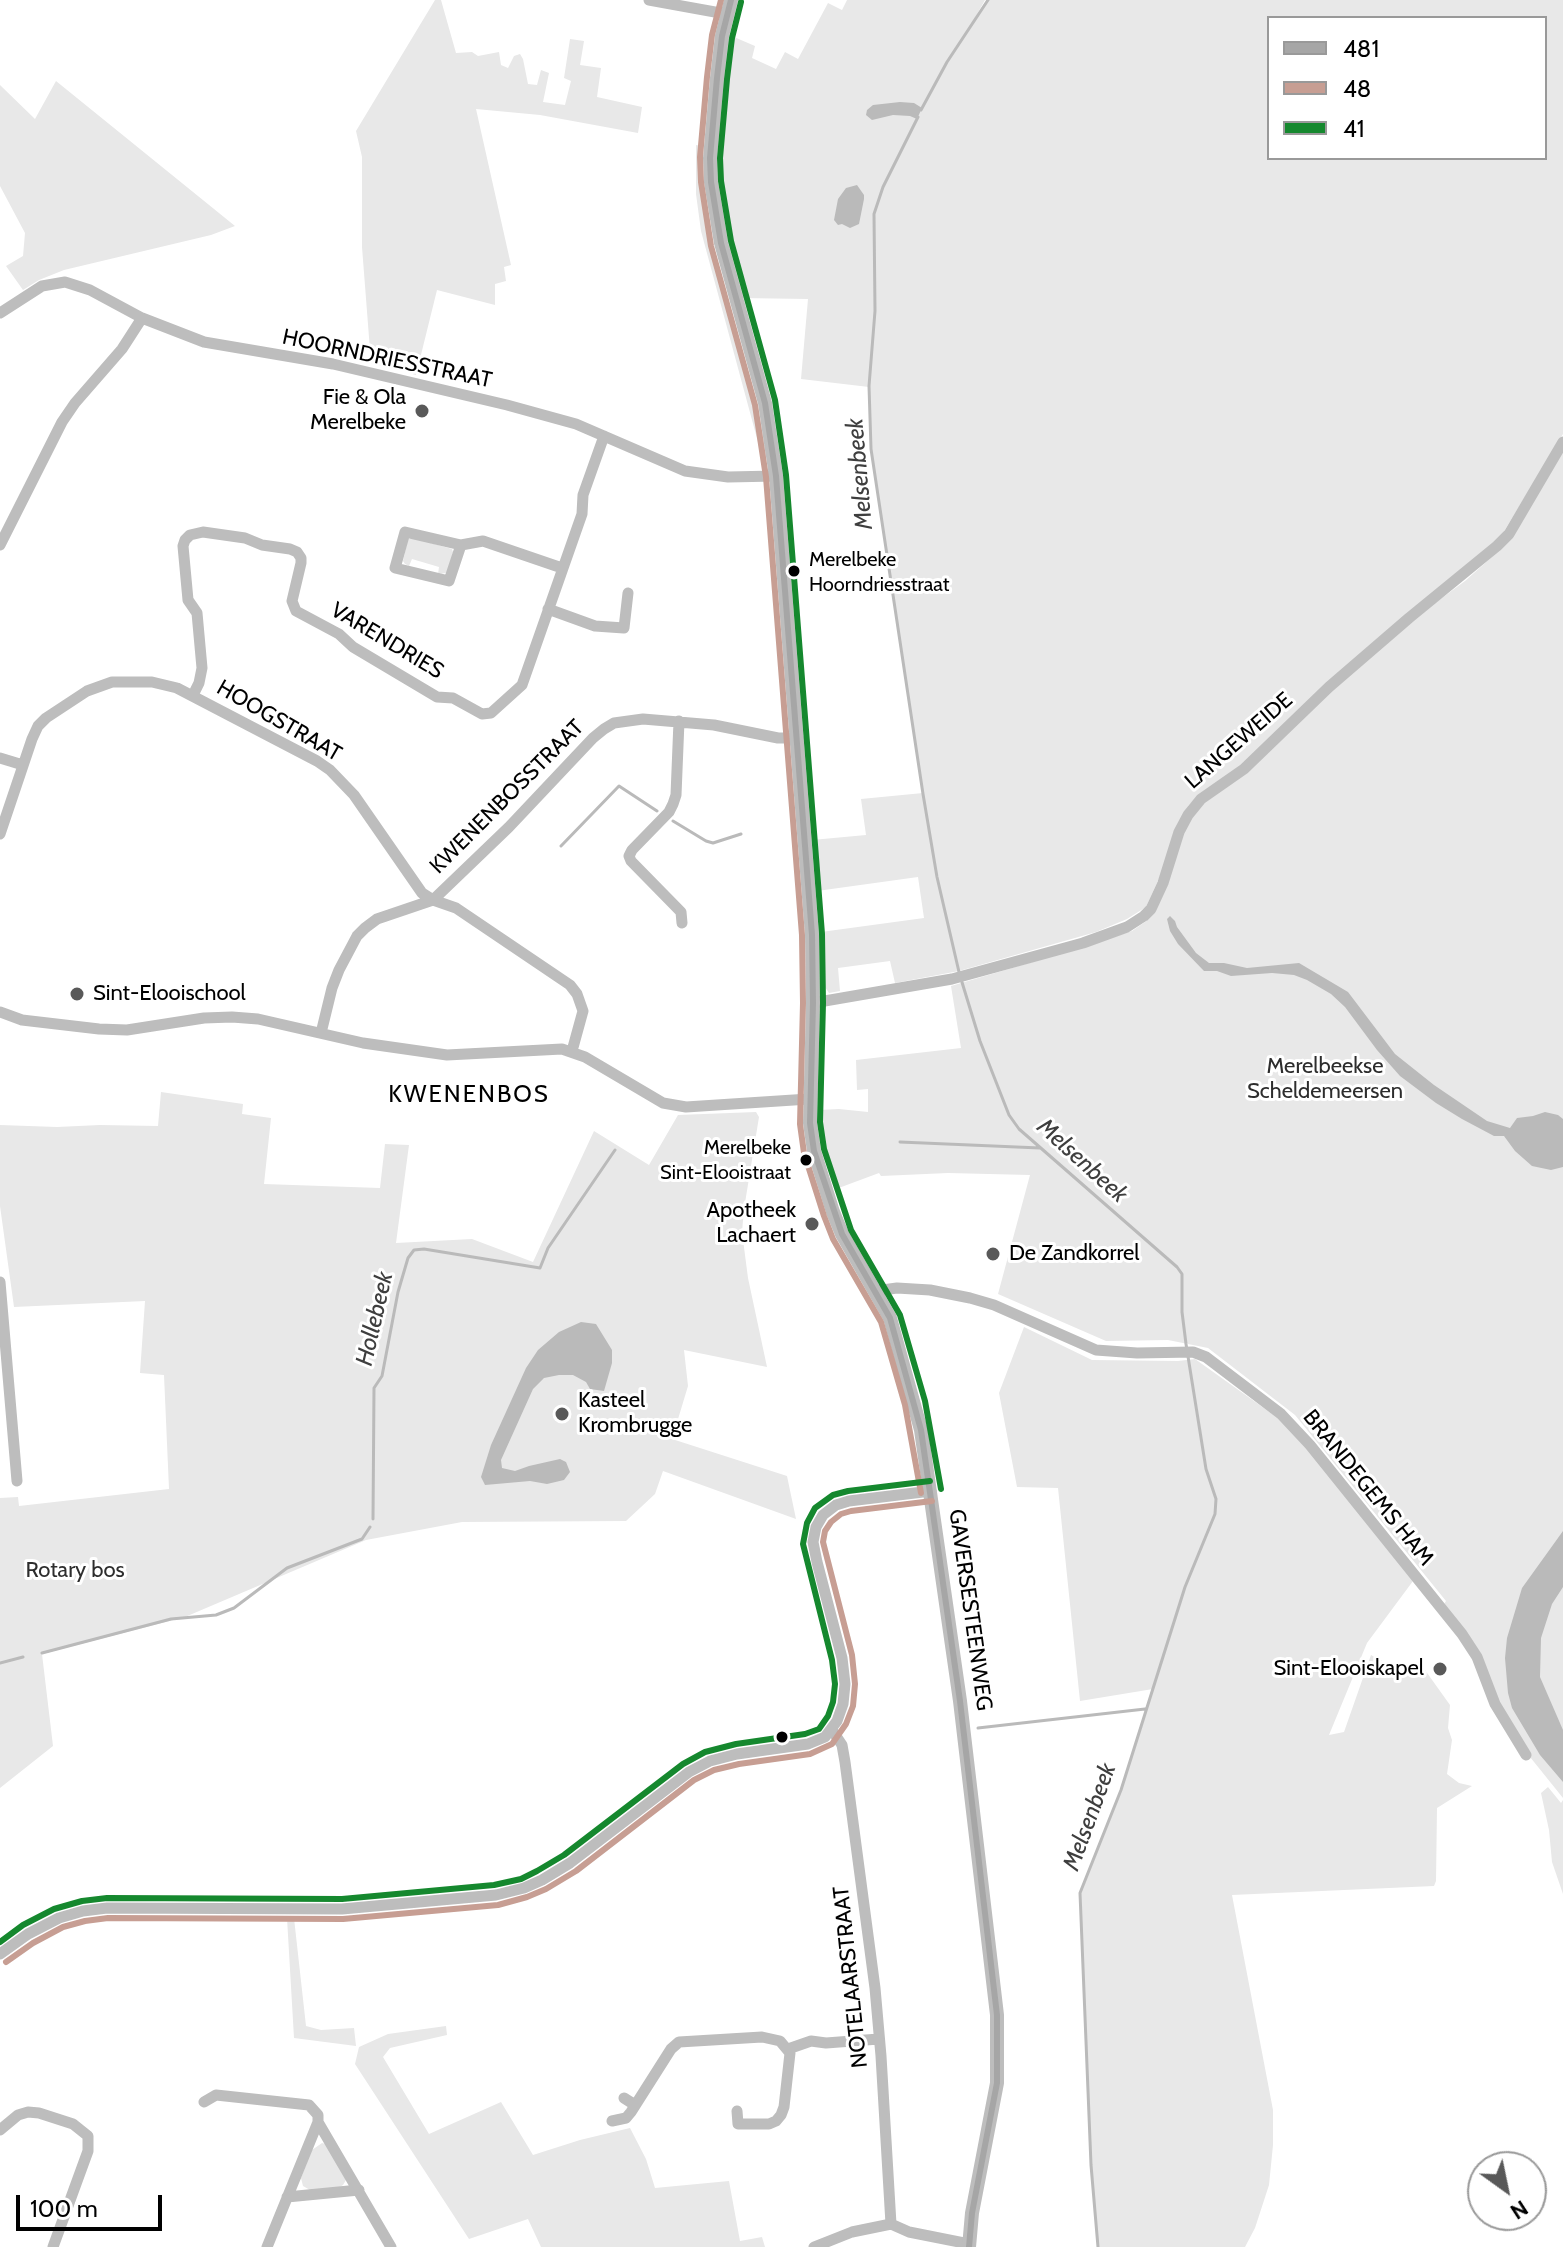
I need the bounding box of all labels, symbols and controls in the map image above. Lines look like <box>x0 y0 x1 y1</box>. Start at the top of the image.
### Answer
legend <box>1267 16 1547 160</box>
text: 481 <box>1343 34 1379 63</box>
text: 48 <box>1343 74 1371 103</box>
text: 41 <box>1343 114 1365 143</box>
street label: HOORNDRIESSTRAAT <box>280 324 494 394</box>
place label: Fie & Ola Merelbeke <box>310 385 406 436</box>
marker: Fie & Ola Merelbeke <box>413 402 431 420</box>
water label: Melsenbeek <box>841 417 879 531</box>
place label: Merelbeke Hoorndriesstraat <box>809 548 949 595</box>
marker: Merelbeke Hoorndriesstraat <box>786 563 802 579</box>
street label: VARENDRIES <box>326 597 448 685</box>
street label: HOOGSTRAAT <box>212 675 346 767</box>
street label: LANGEWEIDE <box>1180 687 1298 795</box>
street label: KWENENBOSSTRAAT <box>424 714 590 880</box>
place label: Sint-Elooischool <box>93 981 246 1007</box>
marker: Sint-Elooischool <box>68 985 86 1003</box>
park label: Merelbeekse Scheldemeersen <box>1247 1054 1403 1106</box>
district label: KWENENBOS <box>388 1081 550 1109</box>
water label: Melsenbeek <box>1031 1113 1133 1209</box>
place label: Merelbeke Sint-Elooistraat <box>660 1136 791 1183</box>
marker: Merelbeke Sint-Elooistraat <box>798 1152 814 1168</box>
place label: Apotheek Lachaert <box>707 1198 796 1250</box>
marker: Apotheek Lachaert <box>803 1215 821 1233</box>
place label: De Zandkorrel <box>1009 1241 1140 1267</box>
marker: De Zandkorrel <box>984 1245 1002 1263</box>
water label: Hollebeek <box>350 1269 400 1369</box>
place label: Kasteel Krombrugge <box>578 1388 692 1440</box>
marker: Kasteel Krombrugge <box>553 1405 571 1423</box>
street label: BRANDEGEMS HAM <box>1297 1405 1439 1571</box>
street label: GAVERSESTEENWEG <box>943 1508 997 1712</box>
park label: Rotary bos <box>25 1558 125 1584</box>
place label: Sint-Elooiskapel <box>1273 1656 1424 1682</box>
marker: Sint-Elooiskapel <box>1431 1660 1449 1678</box>
unlabelled marker <box>774 1729 790 1745</box>
water label: Melsenbeek <box>1057 1760 1123 1874</box>
street label: NOTELAARSTRAAT <box>828 1885 874 2069</box>
north arrow <box>1467 2151 1547 2231</box>
scale bar <box>20 2179 166 2229</box>
text: 100 m <box>30 2194 98 2223</box>
text: N <box>1505 2194 1533 2225</box>

